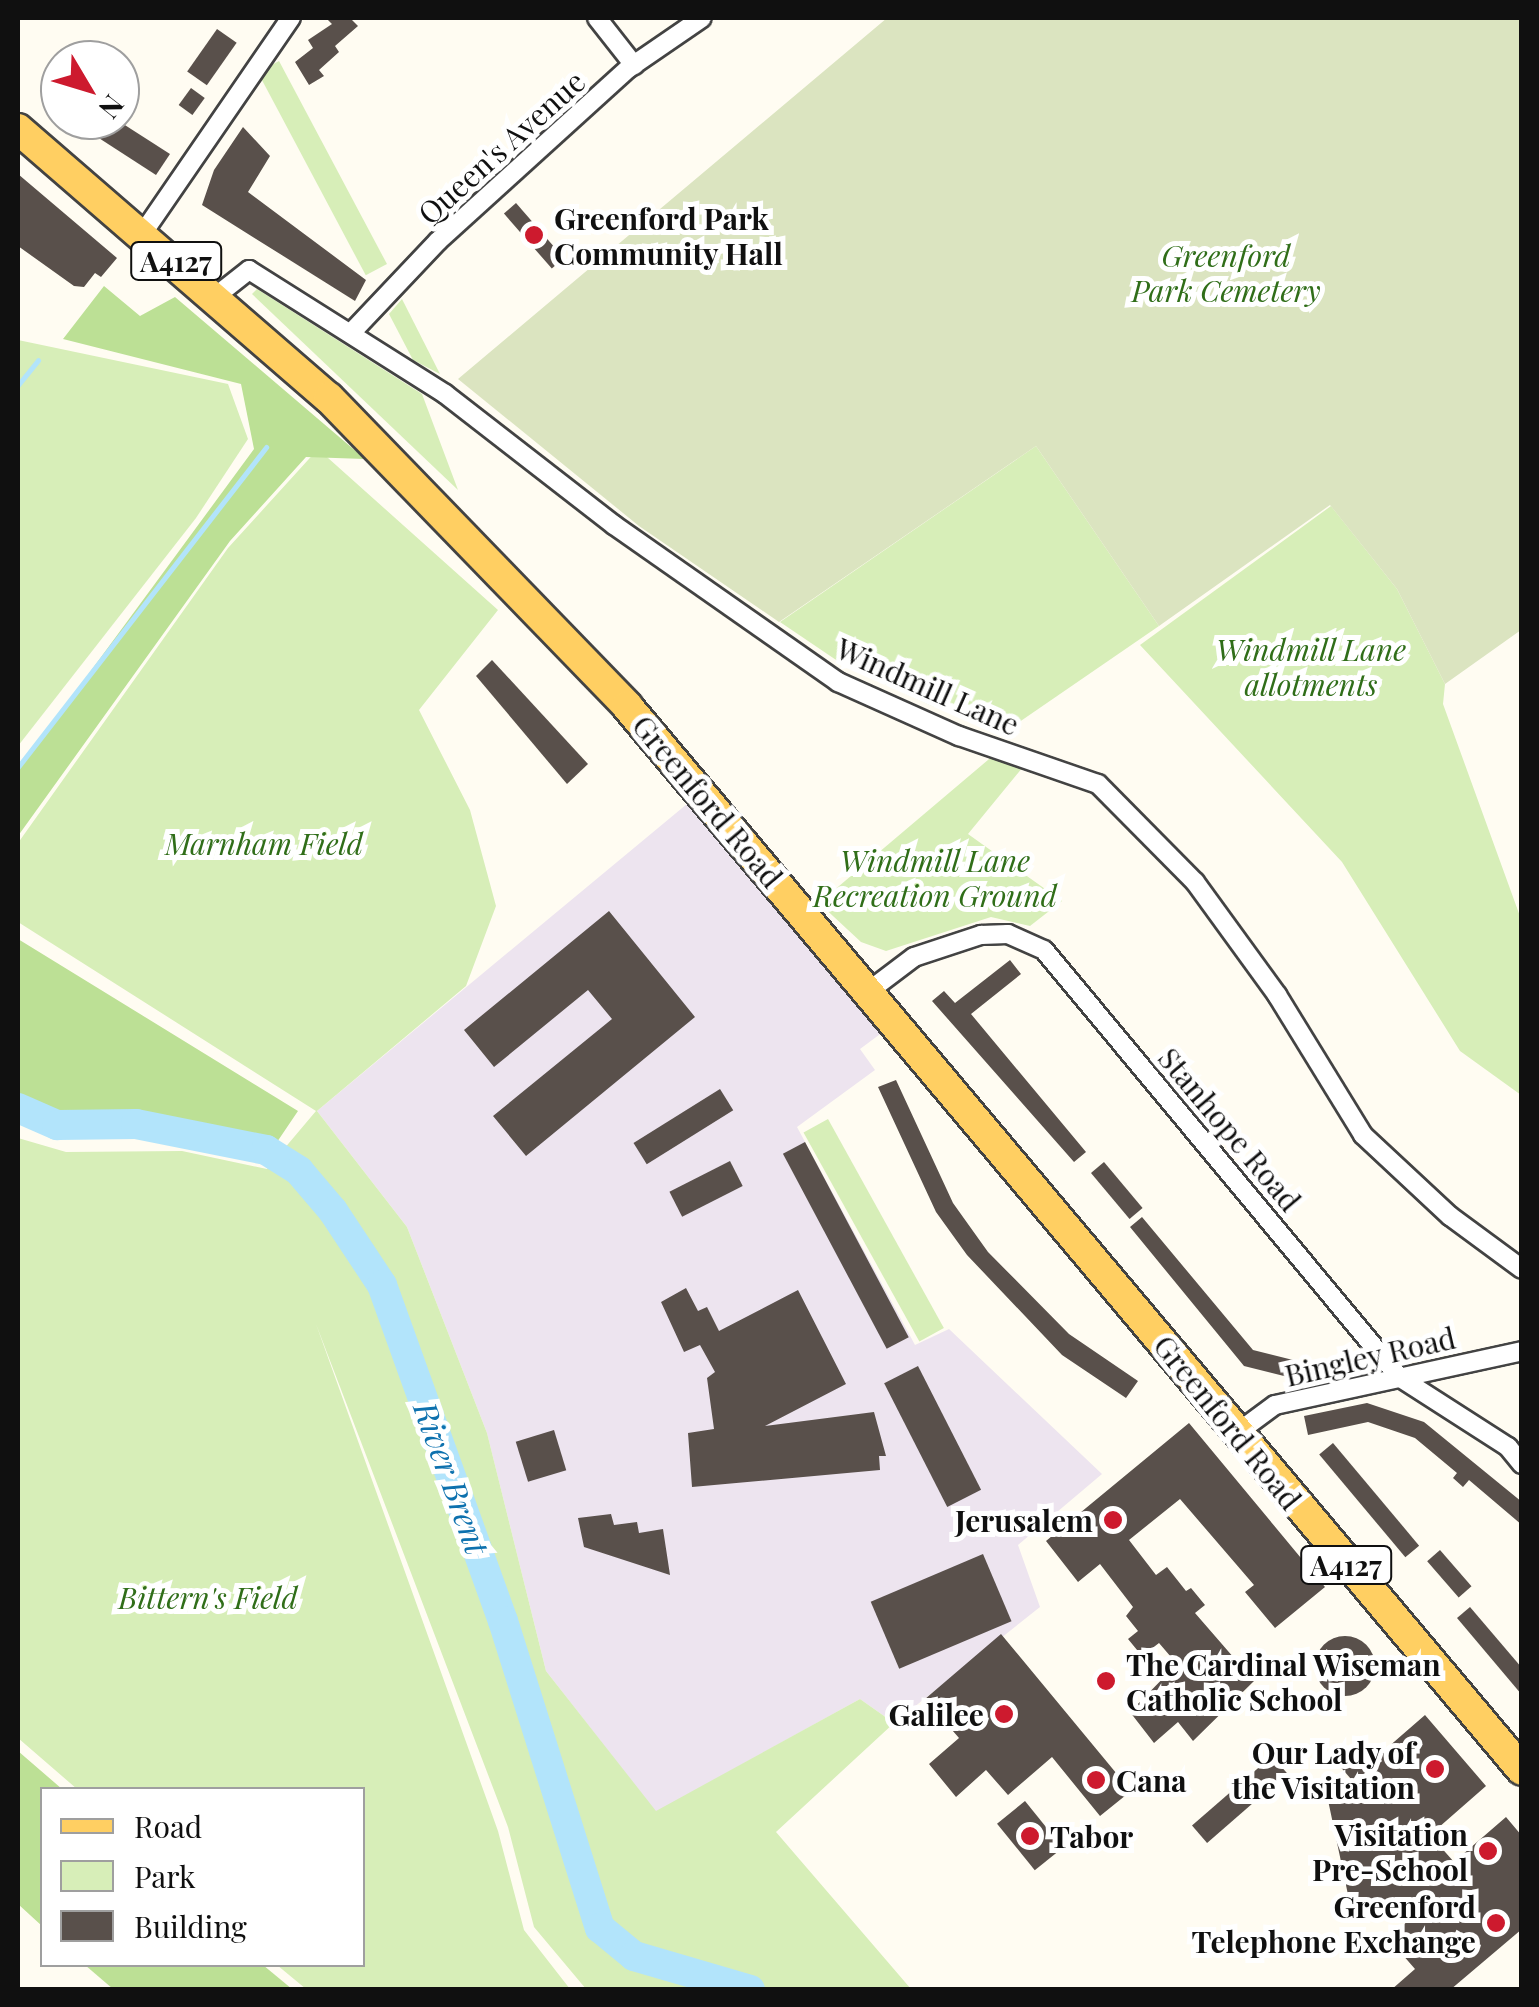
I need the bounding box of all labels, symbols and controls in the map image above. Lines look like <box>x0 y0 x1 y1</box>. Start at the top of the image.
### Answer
north arrow <box>40 40 140 140</box>
street label: Queen's Avenue <box>410 62 592 232</box>
text: N <box>92 88 133 127</box>
place label: Greenford Park Community Hall <box>554 200 784 270</box>
marker: Greenford Park Community Hall <box>523 224 545 246</box>
park label: Greenford Park Cemetery <box>1131 237 1321 308</box>
road number: A4127 <box>128 238 224 284</box>
street label: Windmill Lane <box>831 630 1025 742</box>
park label: Windmill Lane allotments <box>1215 631 1407 702</box>
street label: Greenford Road <box>625 708 791 894</box>
park label: Marnham Field <box>165 825 363 861</box>
park label: Windmill Lane Recreation Ground <box>813 842 1057 912</box>
street label: Stanhope Road <box>1151 1040 1309 1218</box>
street label: Bingley Road <box>1281 1319 1459 1393</box>
street label: Greenford Road <box>1147 1328 1309 1516</box>
water label: River Brent <box>407 1396 497 1560</box>
place label: Jerusalem <box>955 1502 1093 1538</box>
marker: Jerusalem <box>1102 1509 1124 1531</box>
road number: A4127 <box>1298 1542 1394 1588</box>
park label: Bittern's Field <box>118 1579 298 1615</box>
place label: The Cardinal Wiseman Catholic School <box>1126 1646 1442 1716</box>
marker: The Cardinal Wiseman Catholic School <box>1095 1670 1117 1692</box>
place label: Galilee <box>888 1696 984 1732</box>
marker: Galilee <box>993 1703 1015 1725</box>
place label: Our Lady of the Visitation <box>1231 1734 1415 1804</box>
marker: Our Lady of the Visitation <box>1424 1758 1446 1780</box>
place label: Cana <box>1116 1762 1187 1798</box>
marker: Cana <box>1085 1769 1107 1791</box>
legend <box>40 1787 365 1967</box>
text: Road <box>134 1806 202 1846</box>
place label: Visitation Pre-School <box>1312 1816 1468 1886</box>
place label: Tabor <box>1050 1818 1133 1854</box>
marker: Tabor <box>1019 1825 1041 1847</box>
marker: Visitation Pre-School <box>1477 1840 1499 1862</box>
text: Park <box>134 1856 196 1896</box>
place label: Greenford Telephone Exchange <box>1192 1888 1476 1958</box>
text: Building <box>134 1906 247 1946</box>
marker: Greenford Telephone Exchange <box>1485 1912 1507 1934</box>

